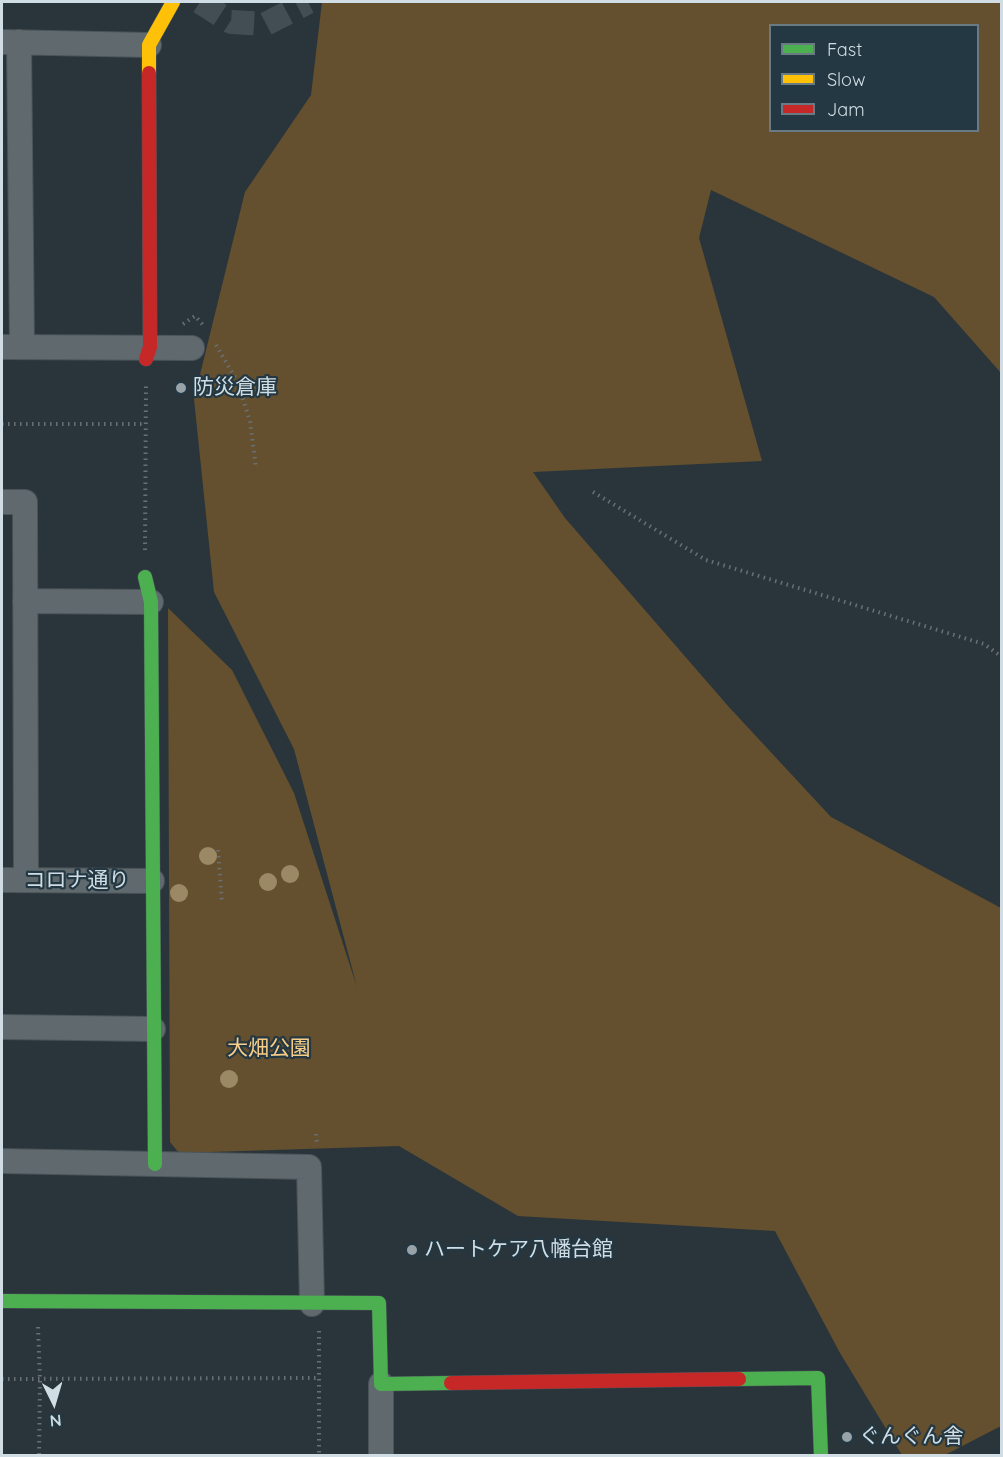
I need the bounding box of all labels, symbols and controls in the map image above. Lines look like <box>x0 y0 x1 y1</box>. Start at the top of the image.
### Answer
legend <box>769 24 979 132</box>
text: Fast <box>827 38 862 61</box>
text: Slow <box>827 68 865 91</box>
text: Jam <box>827 98 865 121</box>
place label: 防災倉庫 <box>193 375 277 401</box>
marker: 防災倉庫 <box>174 381 188 395</box>
street label: コロナ通り <box>25 868 129 894</box>
park label: 大畑公園 <box>227 1036 311 1062</box>
place label: ハートケア八幡台館 <box>424 1237 613 1263</box>
marker: ハートケア八幡台館 <box>405 1243 419 1257</box>
north arrow <box>24 1373 84 1433</box>
text: N <box>49 1410 62 1431</box>
place label: ぐんぐん舎 <box>859 1424 964 1450</box>
marker: ぐんぐん舎 <box>840 1430 854 1444</box>

